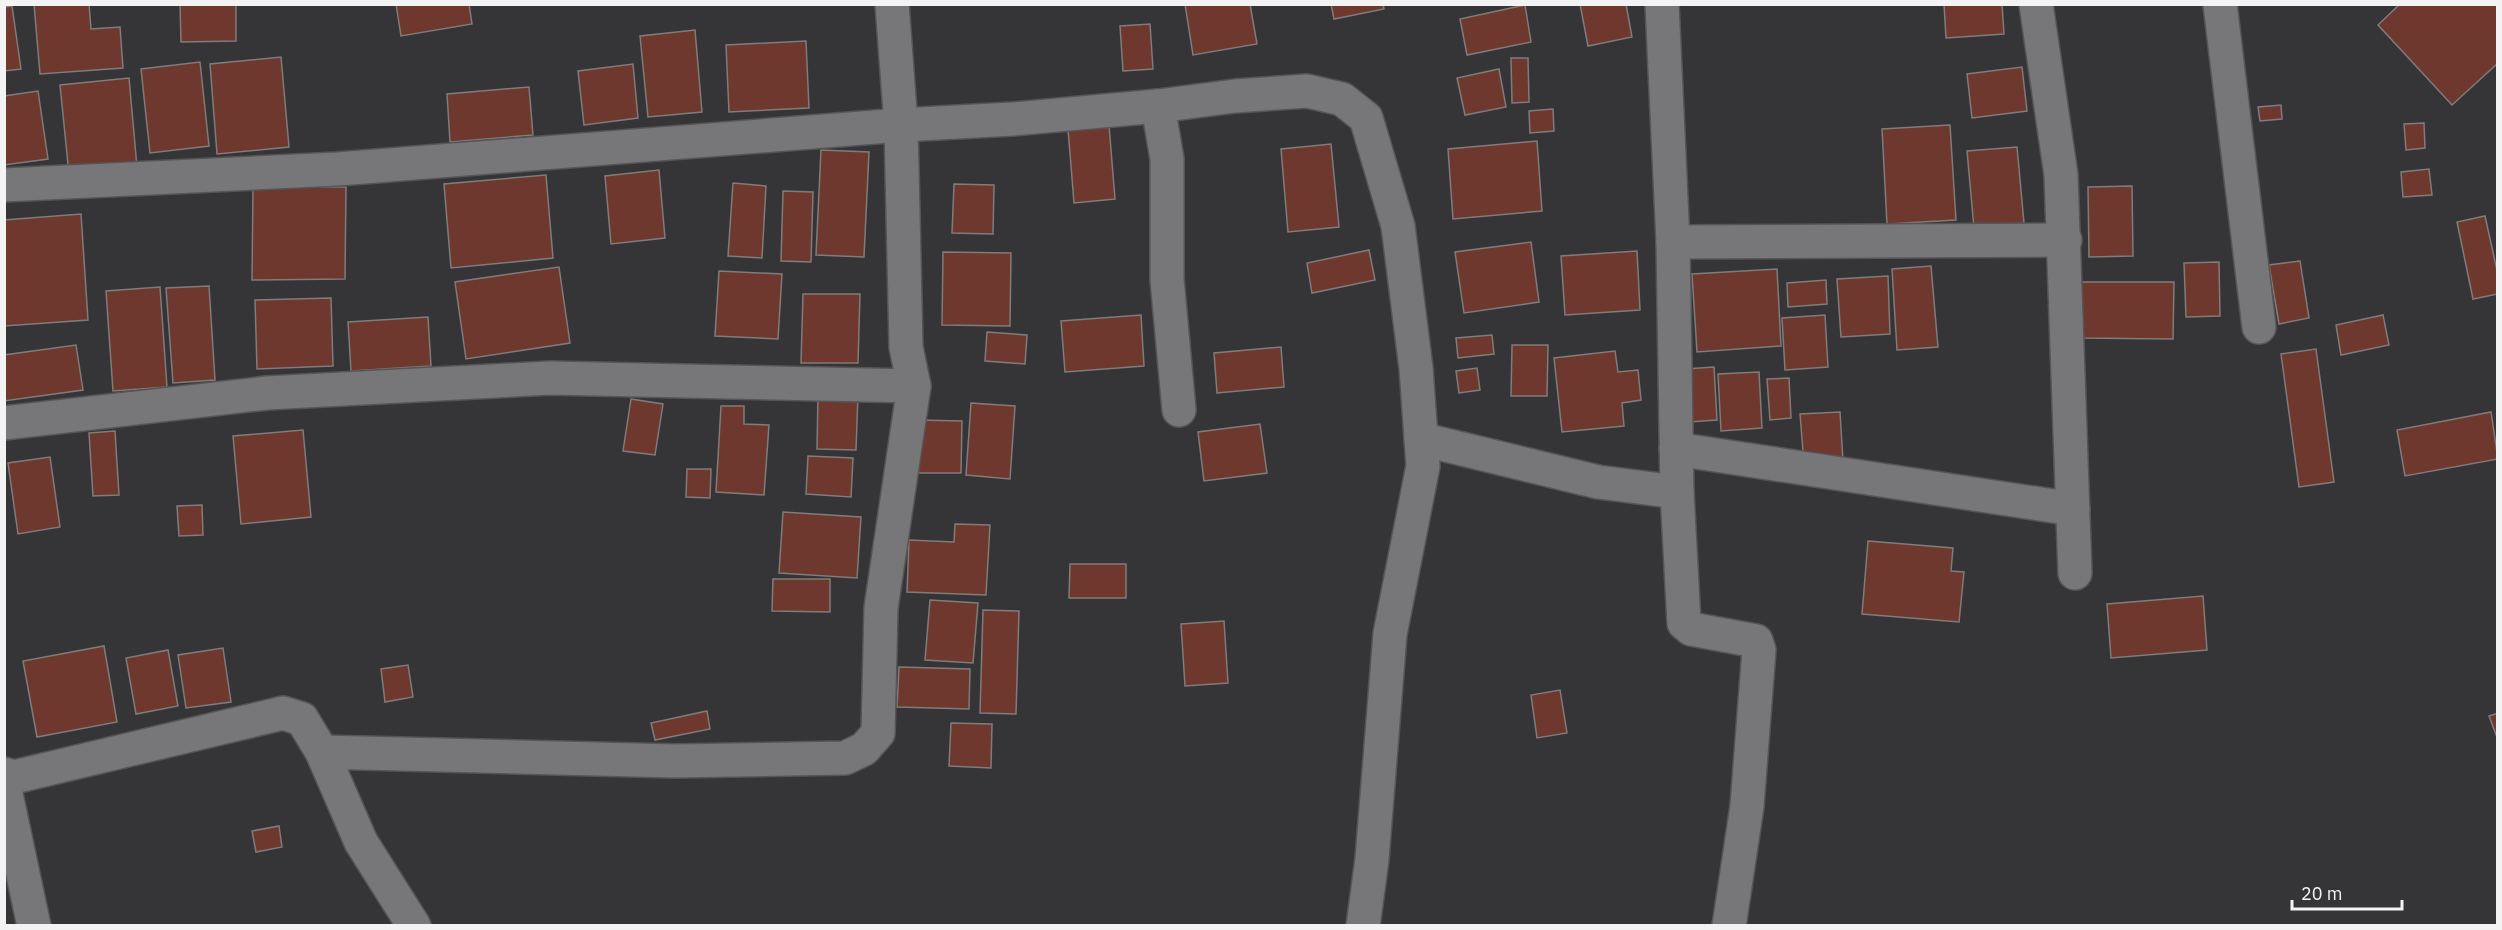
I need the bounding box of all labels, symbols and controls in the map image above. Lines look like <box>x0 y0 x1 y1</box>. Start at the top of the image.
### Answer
scale bar <box>2292 873 2402 911</box>
text: 20 m <box>2301 882 2343 905</box>

